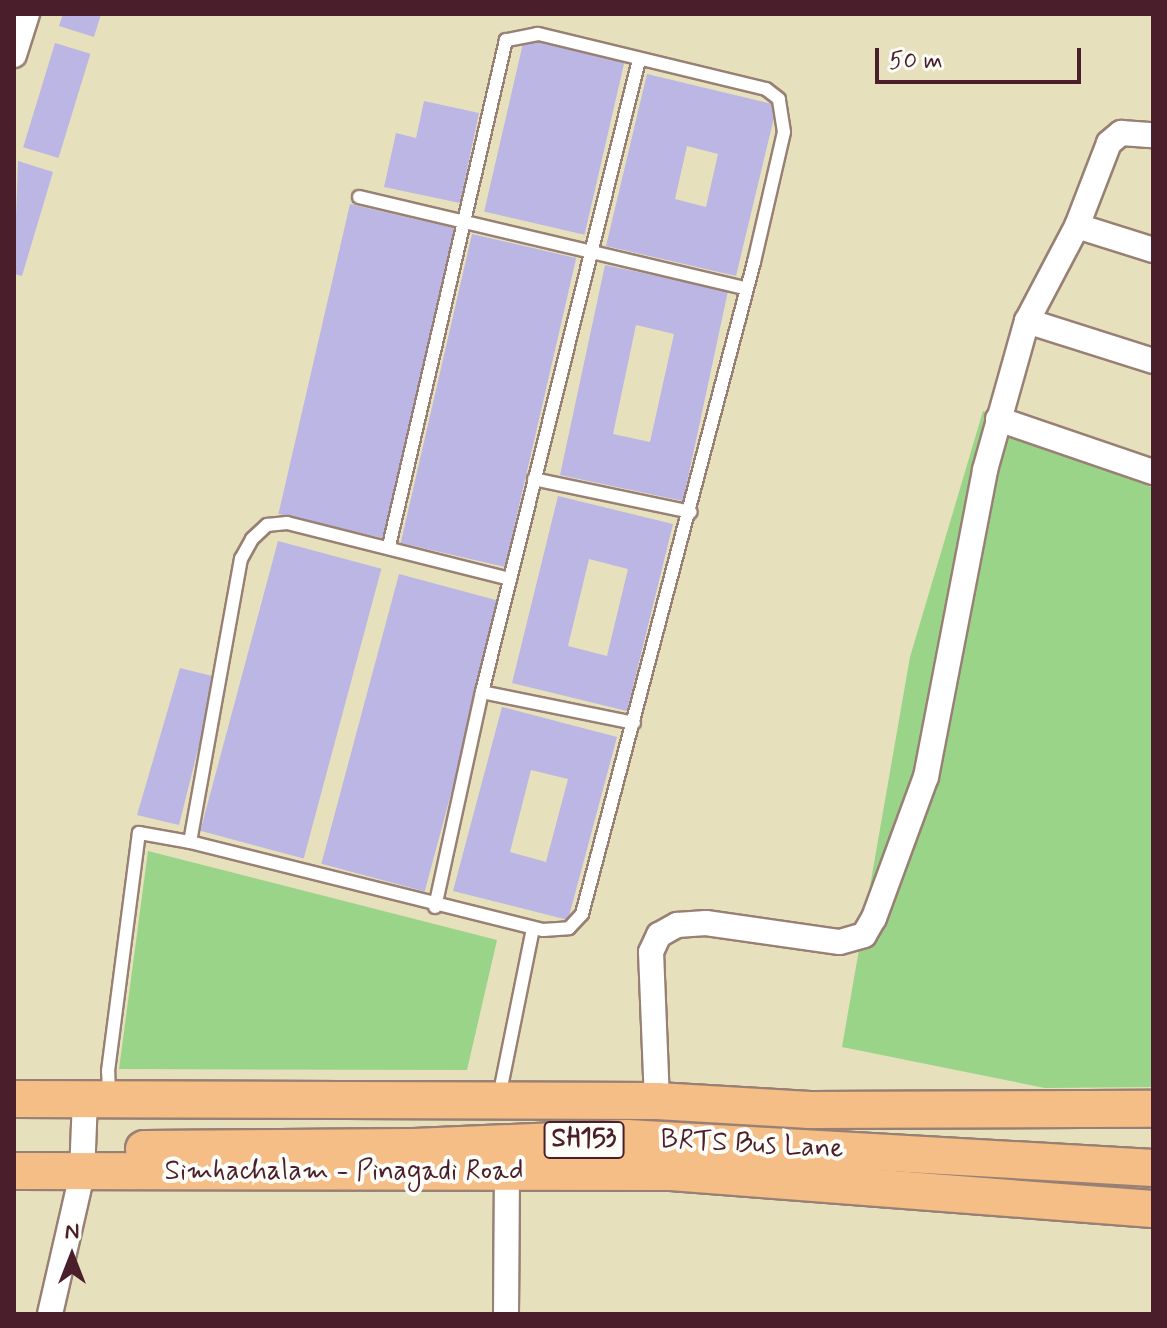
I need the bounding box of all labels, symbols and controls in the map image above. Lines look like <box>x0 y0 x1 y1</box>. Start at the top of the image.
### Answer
scale bar <box>879 32 1085 82</box>
text: 50 m <box>889 46 943 77</box>
road number: SH153 <box>542 1118 626 1162</box>
street label: BRTS Bus Lane <box>658 1123 846 1167</box>
street label: Simhachalam - Pinagadi Road <box>166 1155 522 1189</box>
north arrow <box>32 1216 112 1296</box>
text: N <box>65 1218 79 1246</box>

